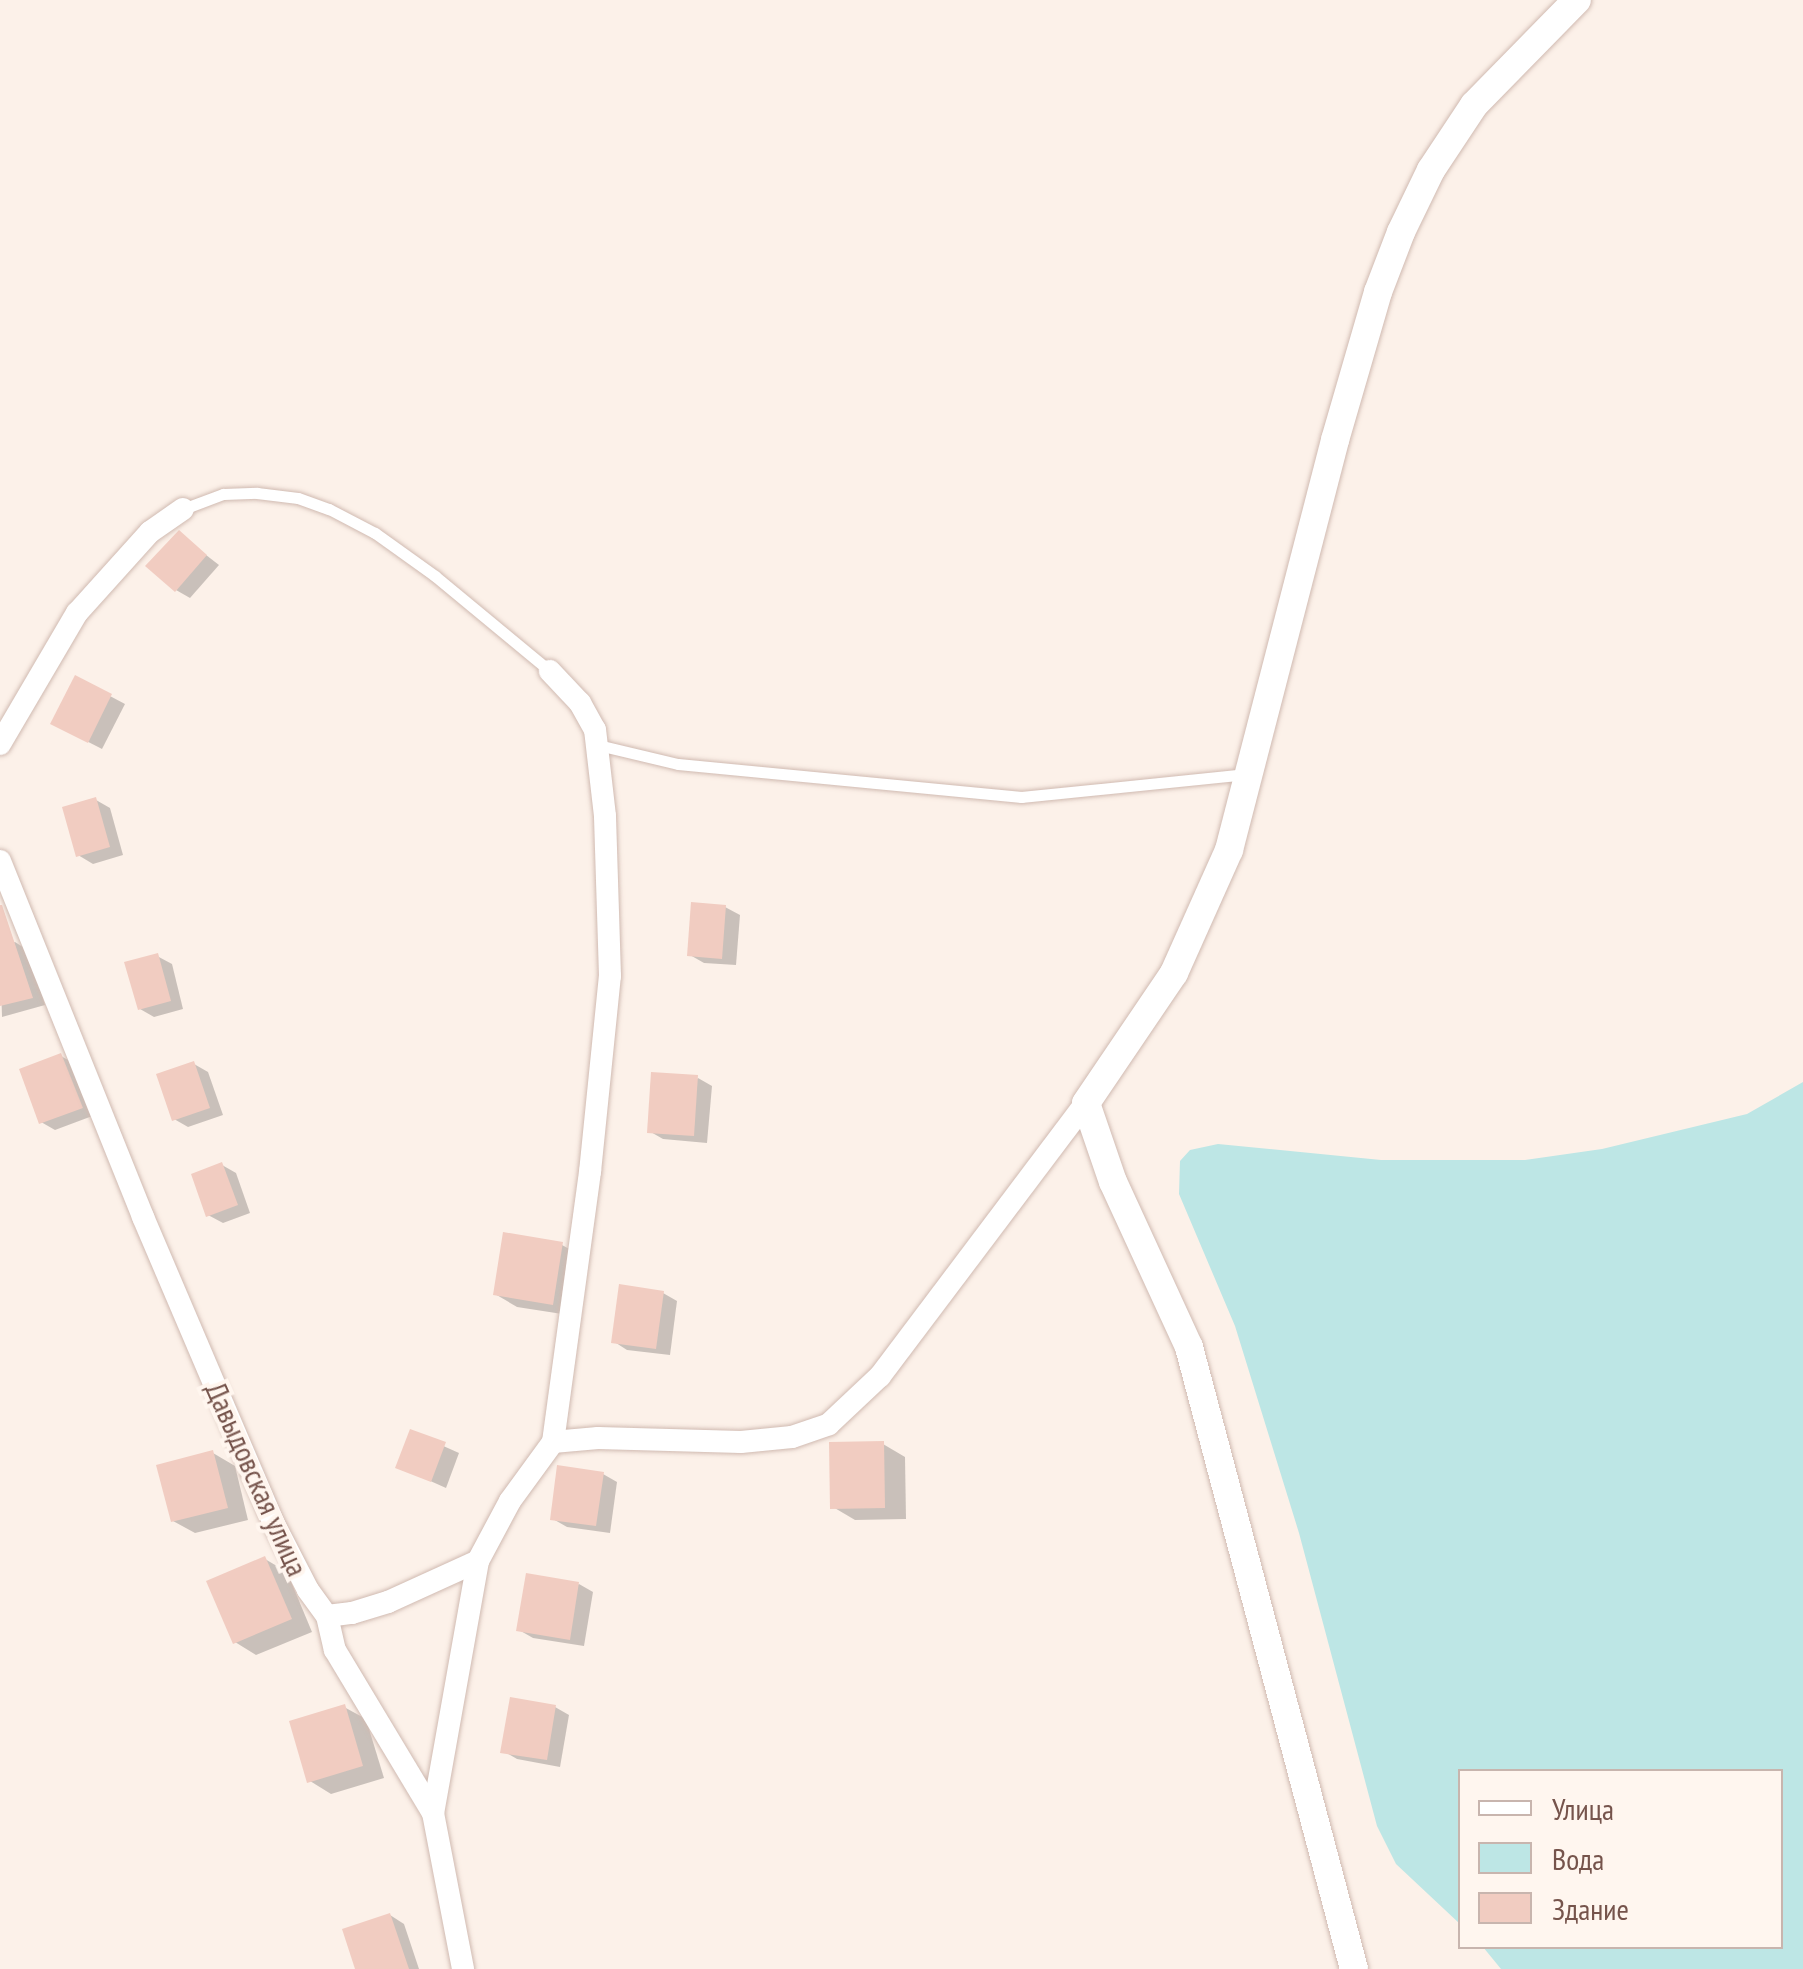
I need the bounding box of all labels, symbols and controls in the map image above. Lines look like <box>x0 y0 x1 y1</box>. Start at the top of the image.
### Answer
street label: Давыдовская улица <box>198 1376 316 1582</box>
legend <box>1458 1769 1783 1949</box>
text: Улица <box>1552 1789 1614 1828</box>
text: Вода <box>1552 1839 1604 1878</box>
text: Здание <box>1552 1889 1629 1928</box>

